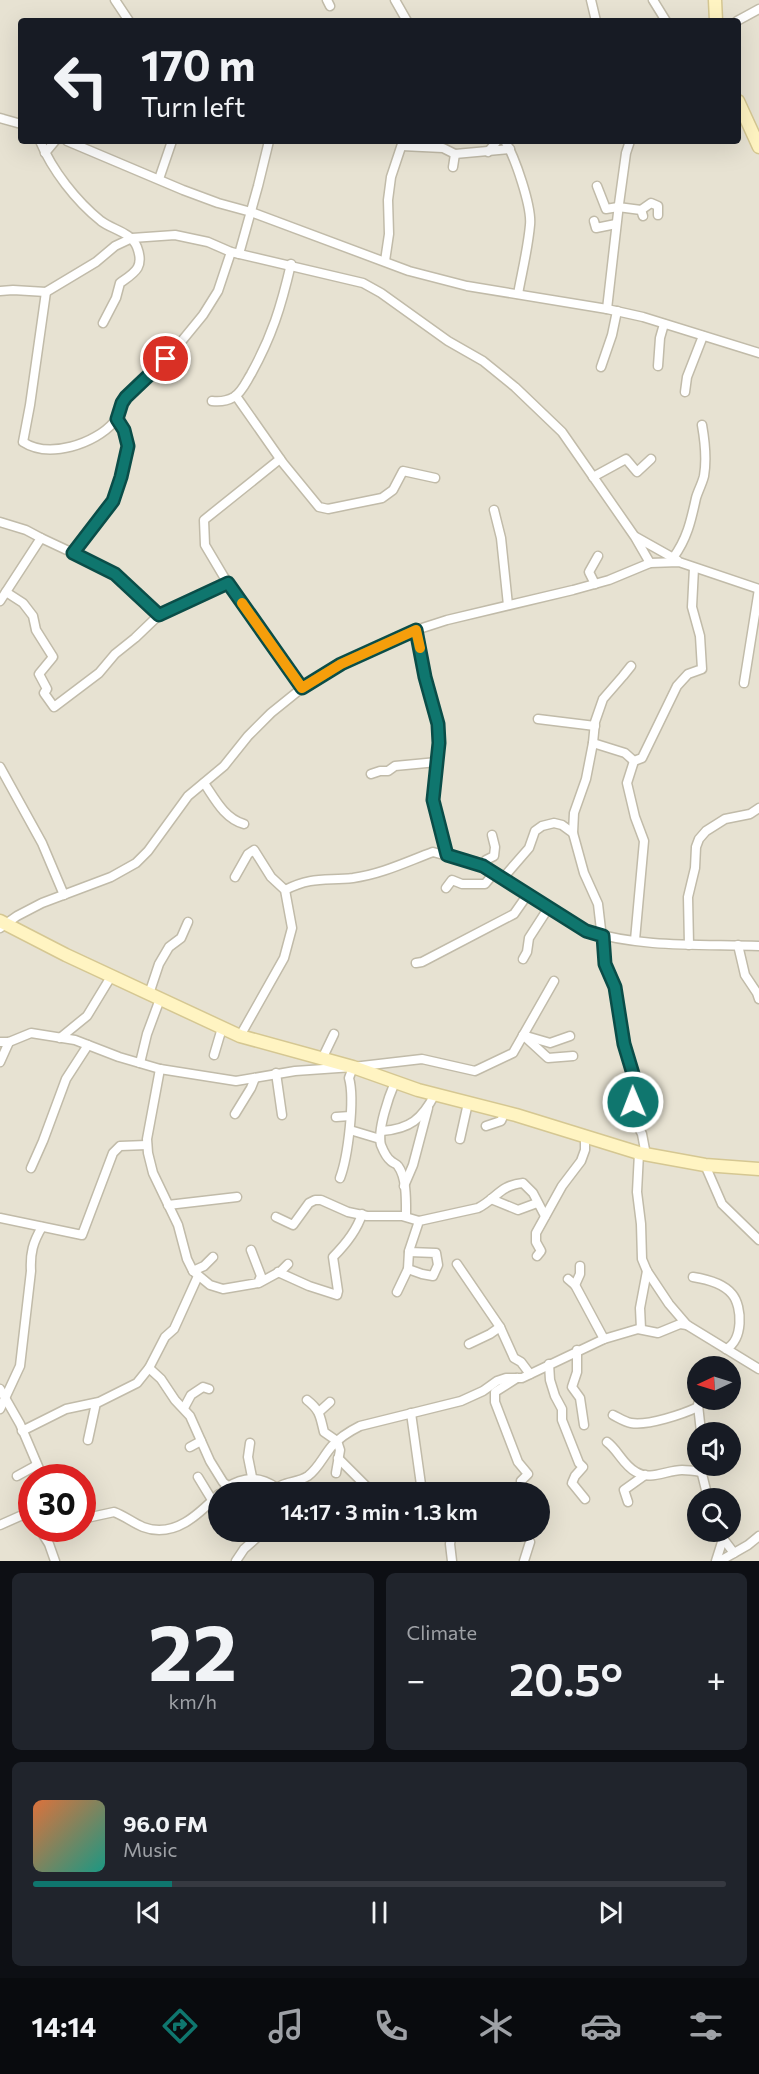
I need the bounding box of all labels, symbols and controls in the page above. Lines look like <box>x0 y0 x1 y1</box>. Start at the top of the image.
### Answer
text: 170 m <box>141 38 255 90</box>
icon: left <box>42 42 120 120</box>
text: Turn left <box>141 90 245 123</box>
pin <box>140 333 191 384</box>
icon: arrive <box>149 342 182 375</box>
position arrow <box>601 1070 665 1134</box>
north arrow <box>687 1356 741 1410</box>
map controls <box>687 1356 741 1542</box>
button: sound <box>687 1422 741 1476</box>
speed limit sign: 30 <box>18 1464 96 1542</box>
button: search <box>687 1488 741 1542</box>
text: 14:17 · 3 min · 1.3 km <box>280 1498 478 1525</box>
text: 22 <box>148 1602 237 1697</box>
text: Climate <box>407 1620 477 1644</box>
text: 20.5° <box>509 1650 623 1705</box>
text: − <box>407 1658 425 1699</box>
text: + <box>707 1658 726 1699</box>
text: km/h <box>168 1689 217 1713</box>
text: 96.0 FM <box>123 1810 208 1837</box>
text: Music <box>123 1837 177 1861</box>
icon: previous <box>132 1896 165 1929</box>
icon: pause <box>363 1896 396 1929</box>
icon: next <box>594 1896 627 1929</box>
icon: directions <box>159 2005 201 2047</box>
icon: music <box>265 2005 307 2047</box>
icon: phone <box>370 2005 412 2047</box>
icon: climate <box>475 2005 517 2047</box>
icon: car <box>580 2005 622 2047</box>
icon: filters <box>685 2005 727 2047</box>
text: 14:14 <box>32 2010 96 2043</box>

